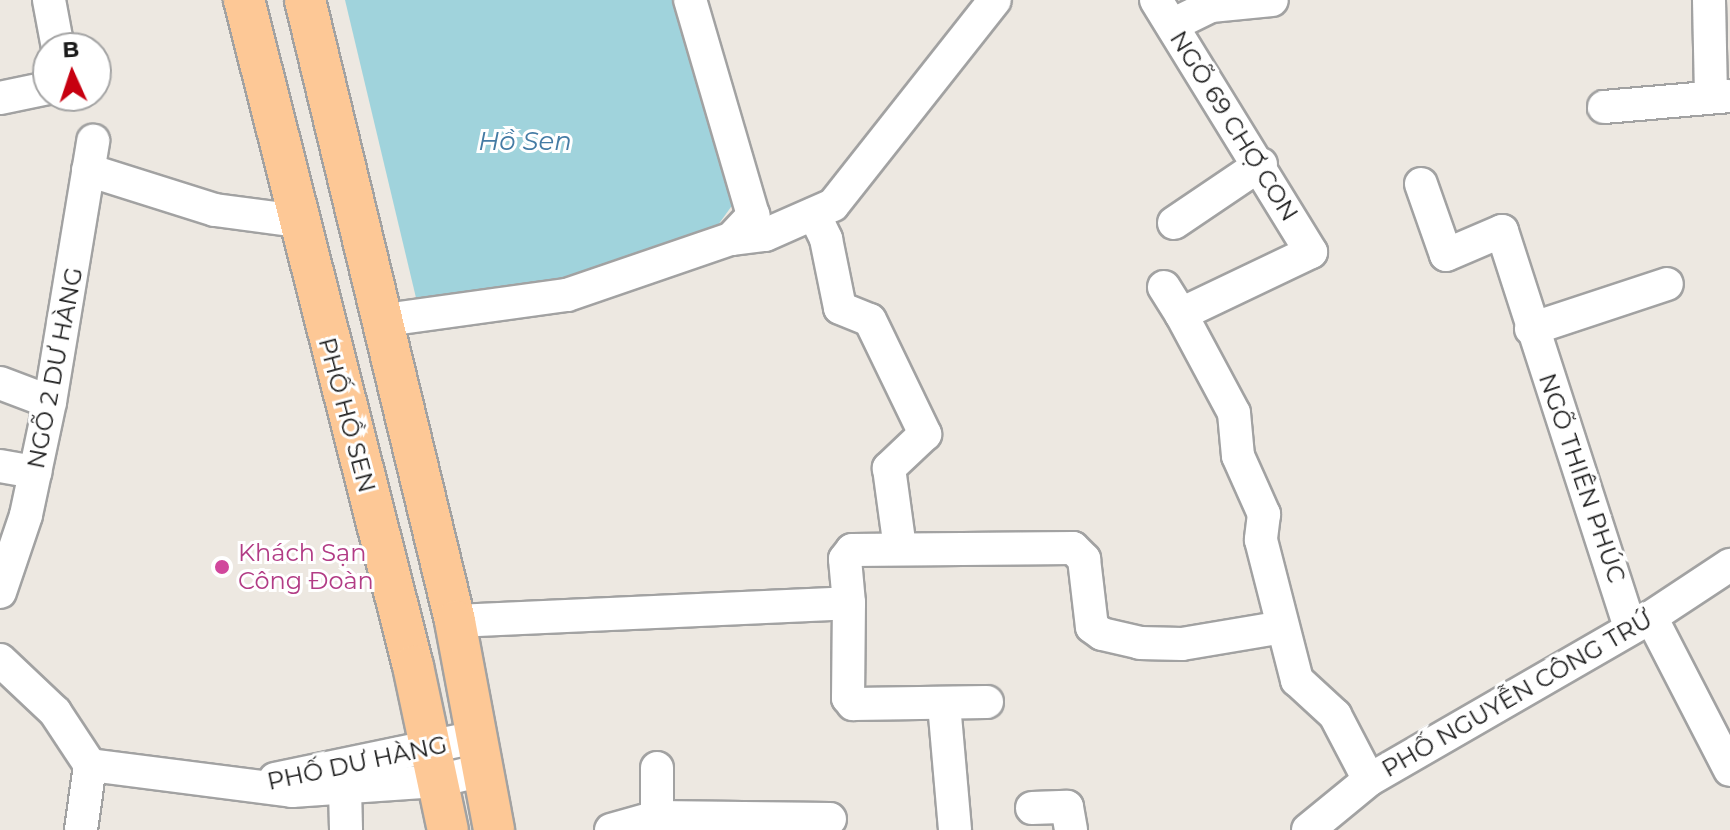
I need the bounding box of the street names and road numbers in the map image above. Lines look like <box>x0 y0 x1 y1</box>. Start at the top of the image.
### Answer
street label: NGÕ 69 CHỢ CON <box>1164 26 1304 226</box>
street label: NGÕ 2 DƯ HÀNG <box>21 265 89 471</box>
street label: PHỐ HỒ SEN <box>312 334 382 496</box>
street label: NGÕ THIÊN PHÚC <box>1533 370 1631 586</box>
street label: PHỐ NGUYỄN CÔNG TRỨ <box>1377 605 1657 783</box>
street label: PHỐ DƯ HÀNG <box>265 730 449 796</box>

